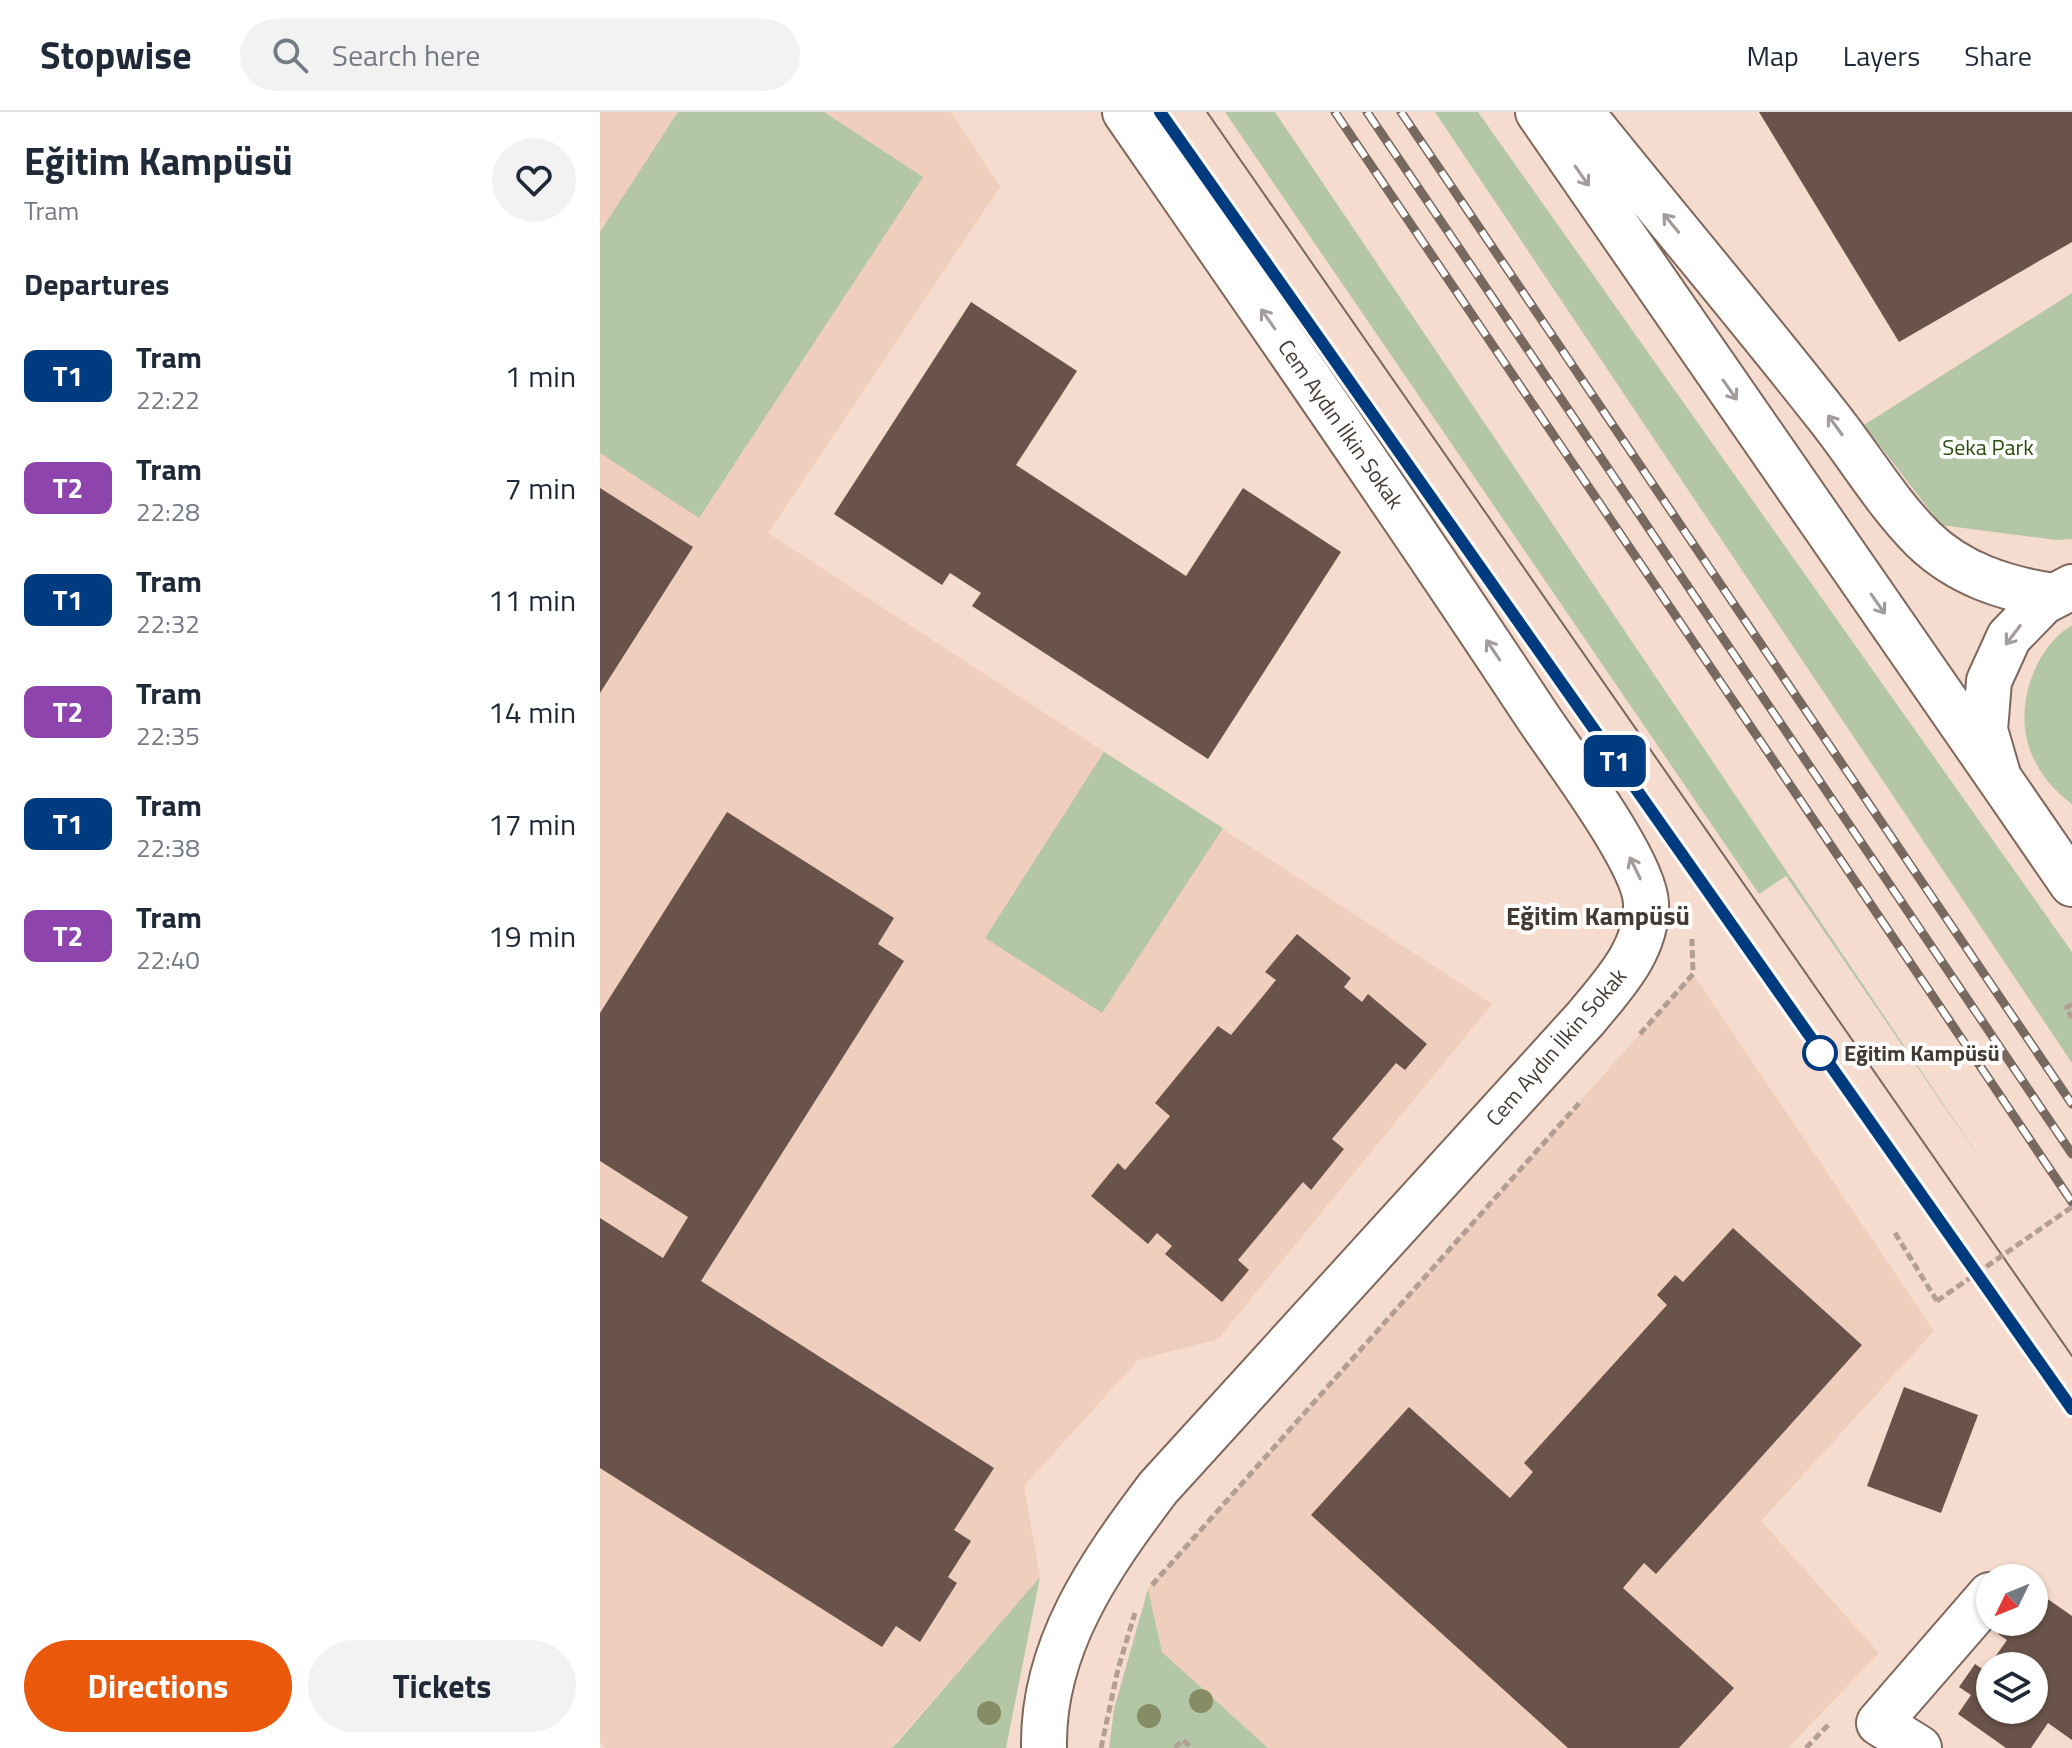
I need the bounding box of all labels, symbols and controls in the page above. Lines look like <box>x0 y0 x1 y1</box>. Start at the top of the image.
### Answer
search box <box>240 19 800 91</box>
text: Stopwise <box>40 26 192 84</box>
text: Search here <box>332 32 480 78</box>
icon: search <box>268 33 312 77</box>
text: Map <box>1746 34 1799 77</box>
text: Layers <box>1843 34 1920 77</box>
text: Share <box>1964 34 2032 77</box>
text: Eğitim Kampüsü <box>24 132 293 190</box>
button: heart <box>492 138 576 222</box>
one-way arrow <box>1574 165 1590 187</box>
text: Tram <box>24 191 79 230</box>
one-way arrow <box>1662 213 1680 234</box>
text: Departures <box>24 261 169 307</box>
one-way arrow <box>1260 309 1276 331</box>
street label: Cem Aydın İlkin Sokak <box>1270 332 1413 516</box>
text: Tram <box>136 334 202 380</box>
text: 1 min <box>505 353 576 399</box>
text: T1 <box>53 354 83 397</box>
one-way arrow <box>1722 378 1738 401</box>
text: 22:22 <box>136 380 200 419</box>
one-way arrow <box>1826 415 1843 436</box>
park label: Seka Park <box>1942 430 2034 464</box>
text: Tram <box>136 446 202 492</box>
text: 7 min <box>505 465 576 511</box>
text: T2 <box>53 466 83 509</box>
text: 22:28 <box>136 492 200 531</box>
text: Tram <box>136 558 202 604</box>
text: 11 min <box>488 577 576 623</box>
text: T1 <box>53 578 83 621</box>
one-way arrow <box>1870 592 1886 614</box>
text: 22:32 <box>136 604 200 643</box>
one-way arrow <box>2005 624 2021 646</box>
one-way arrow <box>1485 639 1501 662</box>
text: Tram <box>136 670 202 716</box>
text: 14 min <box>488 689 576 735</box>
text: T2 <box>53 690 83 733</box>
text: 22:35 <box>136 716 200 755</box>
line badge: T1 <box>1579 735 1651 787</box>
text: T1 <box>1600 739 1630 782</box>
text: Tram <box>136 782 202 828</box>
text: 17 min <box>488 801 576 847</box>
text: T1 <box>53 802 83 845</box>
text: 22:38 <box>136 828 200 867</box>
one-way arrow <box>1626 857 1641 880</box>
text: Tram <box>136 894 202 940</box>
district label: Eğitim Kampüsü <box>1506 896 1690 935</box>
text: 19 min <box>488 913 576 959</box>
text: T2 <box>53 914 83 957</box>
text: 22:40 <box>136 940 200 979</box>
street label: Cem Aydın İlkin Sokak <box>1477 960 1635 1134</box>
marker: Eğitim Kampüsü <box>1803 1036 1837 1070</box>
place label: Eğitim Kampüsü <box>1844 1036 2000 1070</box>
north arrow <box>1976 1564 2048 1636</box>
map controls <box>1976 1564 2048 1724</box>
button: Directions <box>24 1640 292 1732</box>
button: Tickets <box>308 1640 576 1732</box>
button: layers <box>1976 1652 2048 1724</box>

